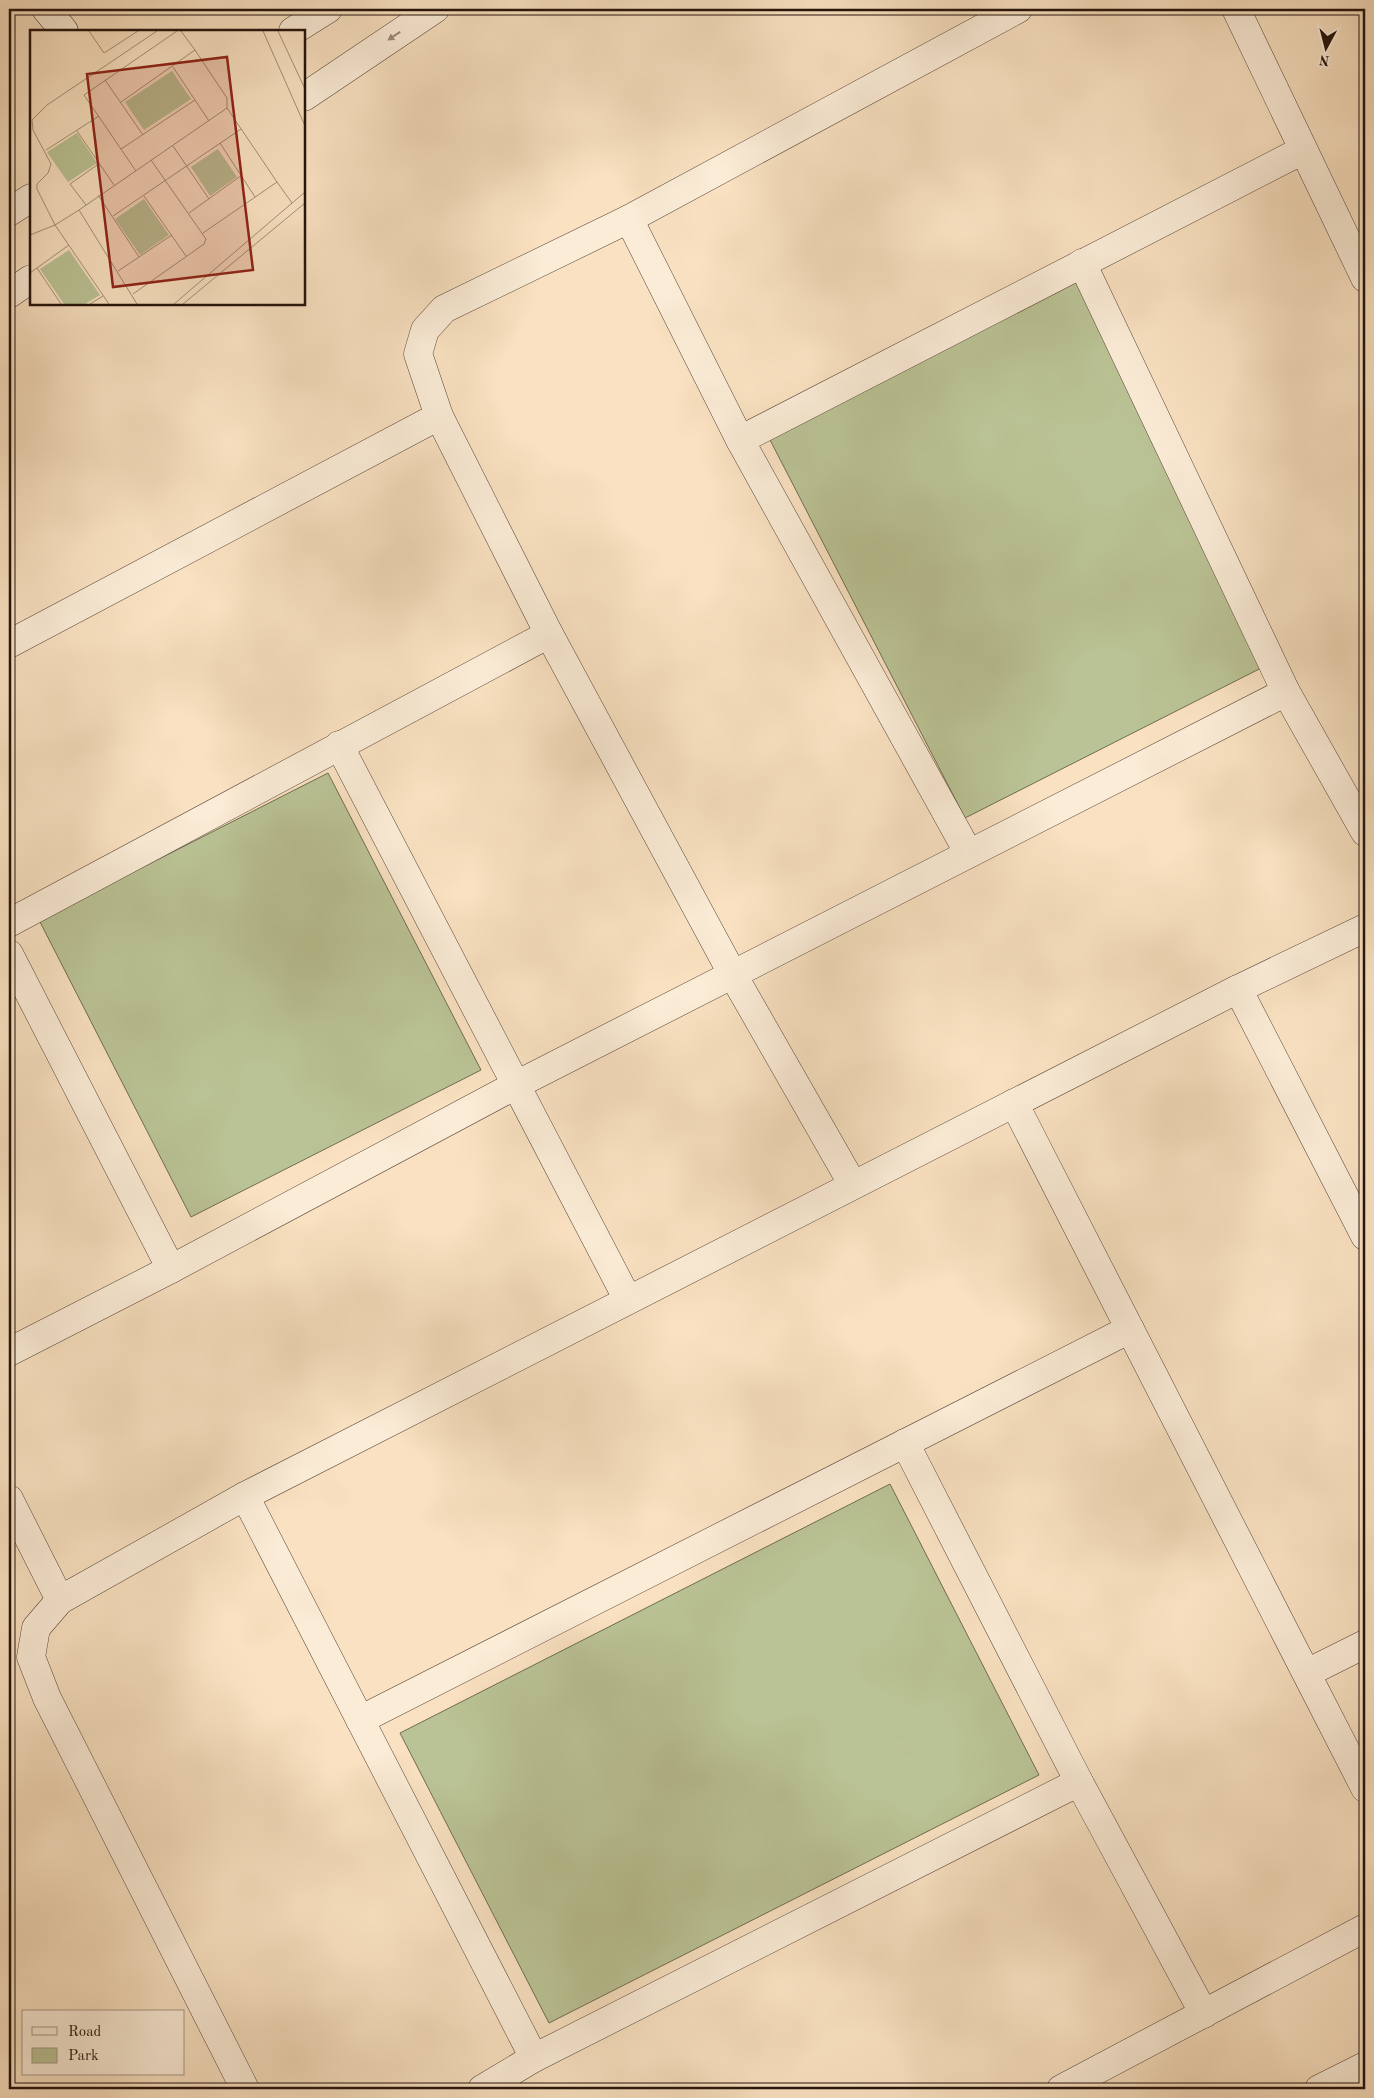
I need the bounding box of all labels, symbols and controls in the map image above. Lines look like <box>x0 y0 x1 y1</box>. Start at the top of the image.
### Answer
north arrow <box>1302 22 1352 72</box>
inset map <box>30 30 305 305</box>
one-way arrow <box>388 31 401 41</box>
text: N <box>1318 52 1331 68</box>
legend <box>22 2010 185 2076</box>
text: Road <box>68 2025 102 2040</box>
text: Park <box>68 2049 99 2064</box>

